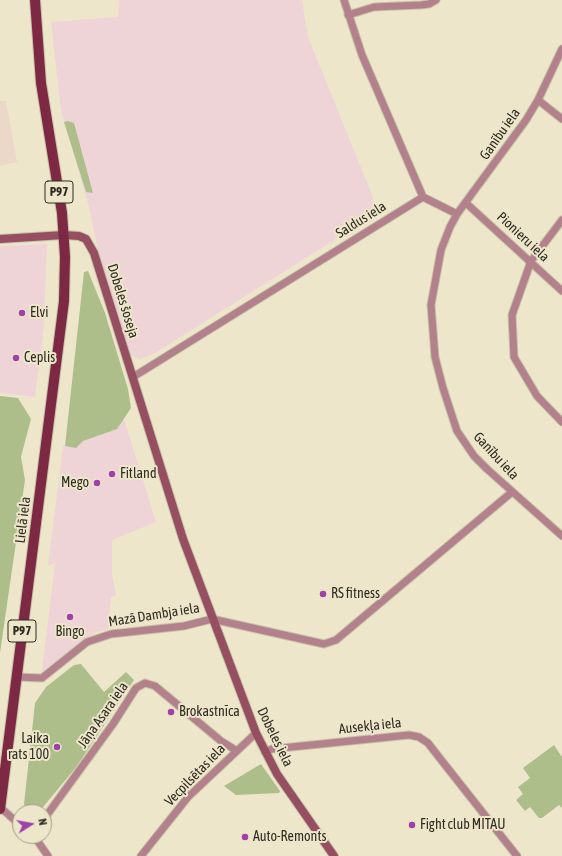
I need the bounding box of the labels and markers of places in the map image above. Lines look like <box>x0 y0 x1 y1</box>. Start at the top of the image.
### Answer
place label: Elvi <box>30 305 49 321</box>
marker: Elvi <box>17 308 27 318</box>
place label: Ceplis <box>24 350 55 366</box>
marker: Ceplis <box>11 353 21 363</box>
place label: Fitland <box>120 466 157 482</box>
marker: Fitland <box>107 469 117 479</box>
place label: Mego <box>61 475 89 491</box>
marker: Mego <box>92 478 102 488</box>
place label: RS fitness <box>331 586 380 602</box>
marker: RS fitness <box>318 589 328 599</box>
marker: Bingo <box>65 612 75 622</box>
place label: Bingo <box>56 624 84 640</box>
place label: Brokastnīca <box>179 704 240 720</box>
marker: Brokastnīca <box>166 707 176 717</box>
place label: Laika rats 100 <box>8 731 49 764</box>
marker: Laika rats 100 <box>52 742 62 752</box>
place label: Fight club MITAU <box>420 817 505 833</box>
marker: Fight club MITAU <box>407 820 417 830</box>
place label: Auto-Remonts <box>253 829 326 845</box>
marker: Auto-Remonts <box>240 832 250 842</box>

